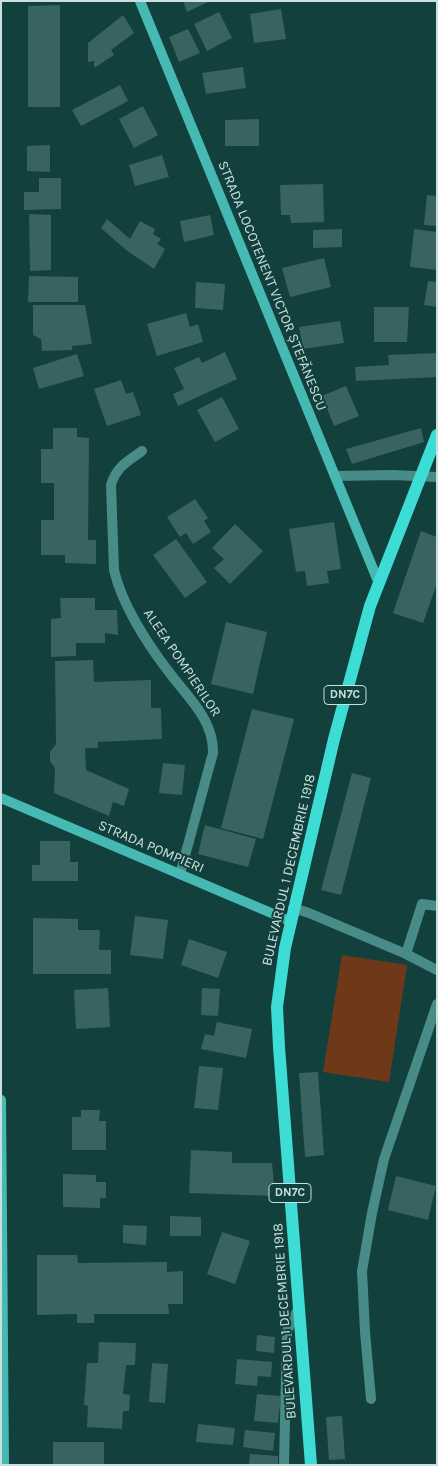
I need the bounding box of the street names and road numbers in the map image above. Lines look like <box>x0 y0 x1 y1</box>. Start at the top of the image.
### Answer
street label: STRADA LOCOTENENT VICTOR ȘTEFĂNESCU <box>214 159 330 413</box>
street label: ALEEA POMPIERILOR <box>140 606 224 720</box>
road number: DN7C <box>324 686 366 704</box>
street label: BULEVARDUL 1 DECEMBRIE 1918 <box>259 772 319 968</box>
street label: STRADA POMPIERI <box>96 817 206 877</box>
road number: DN7C <box>269 1184 311 1202</box>
street label: BULEVARDUL 1 DECEMBRIE 1918 <box>270 1223 300 1419</box>

